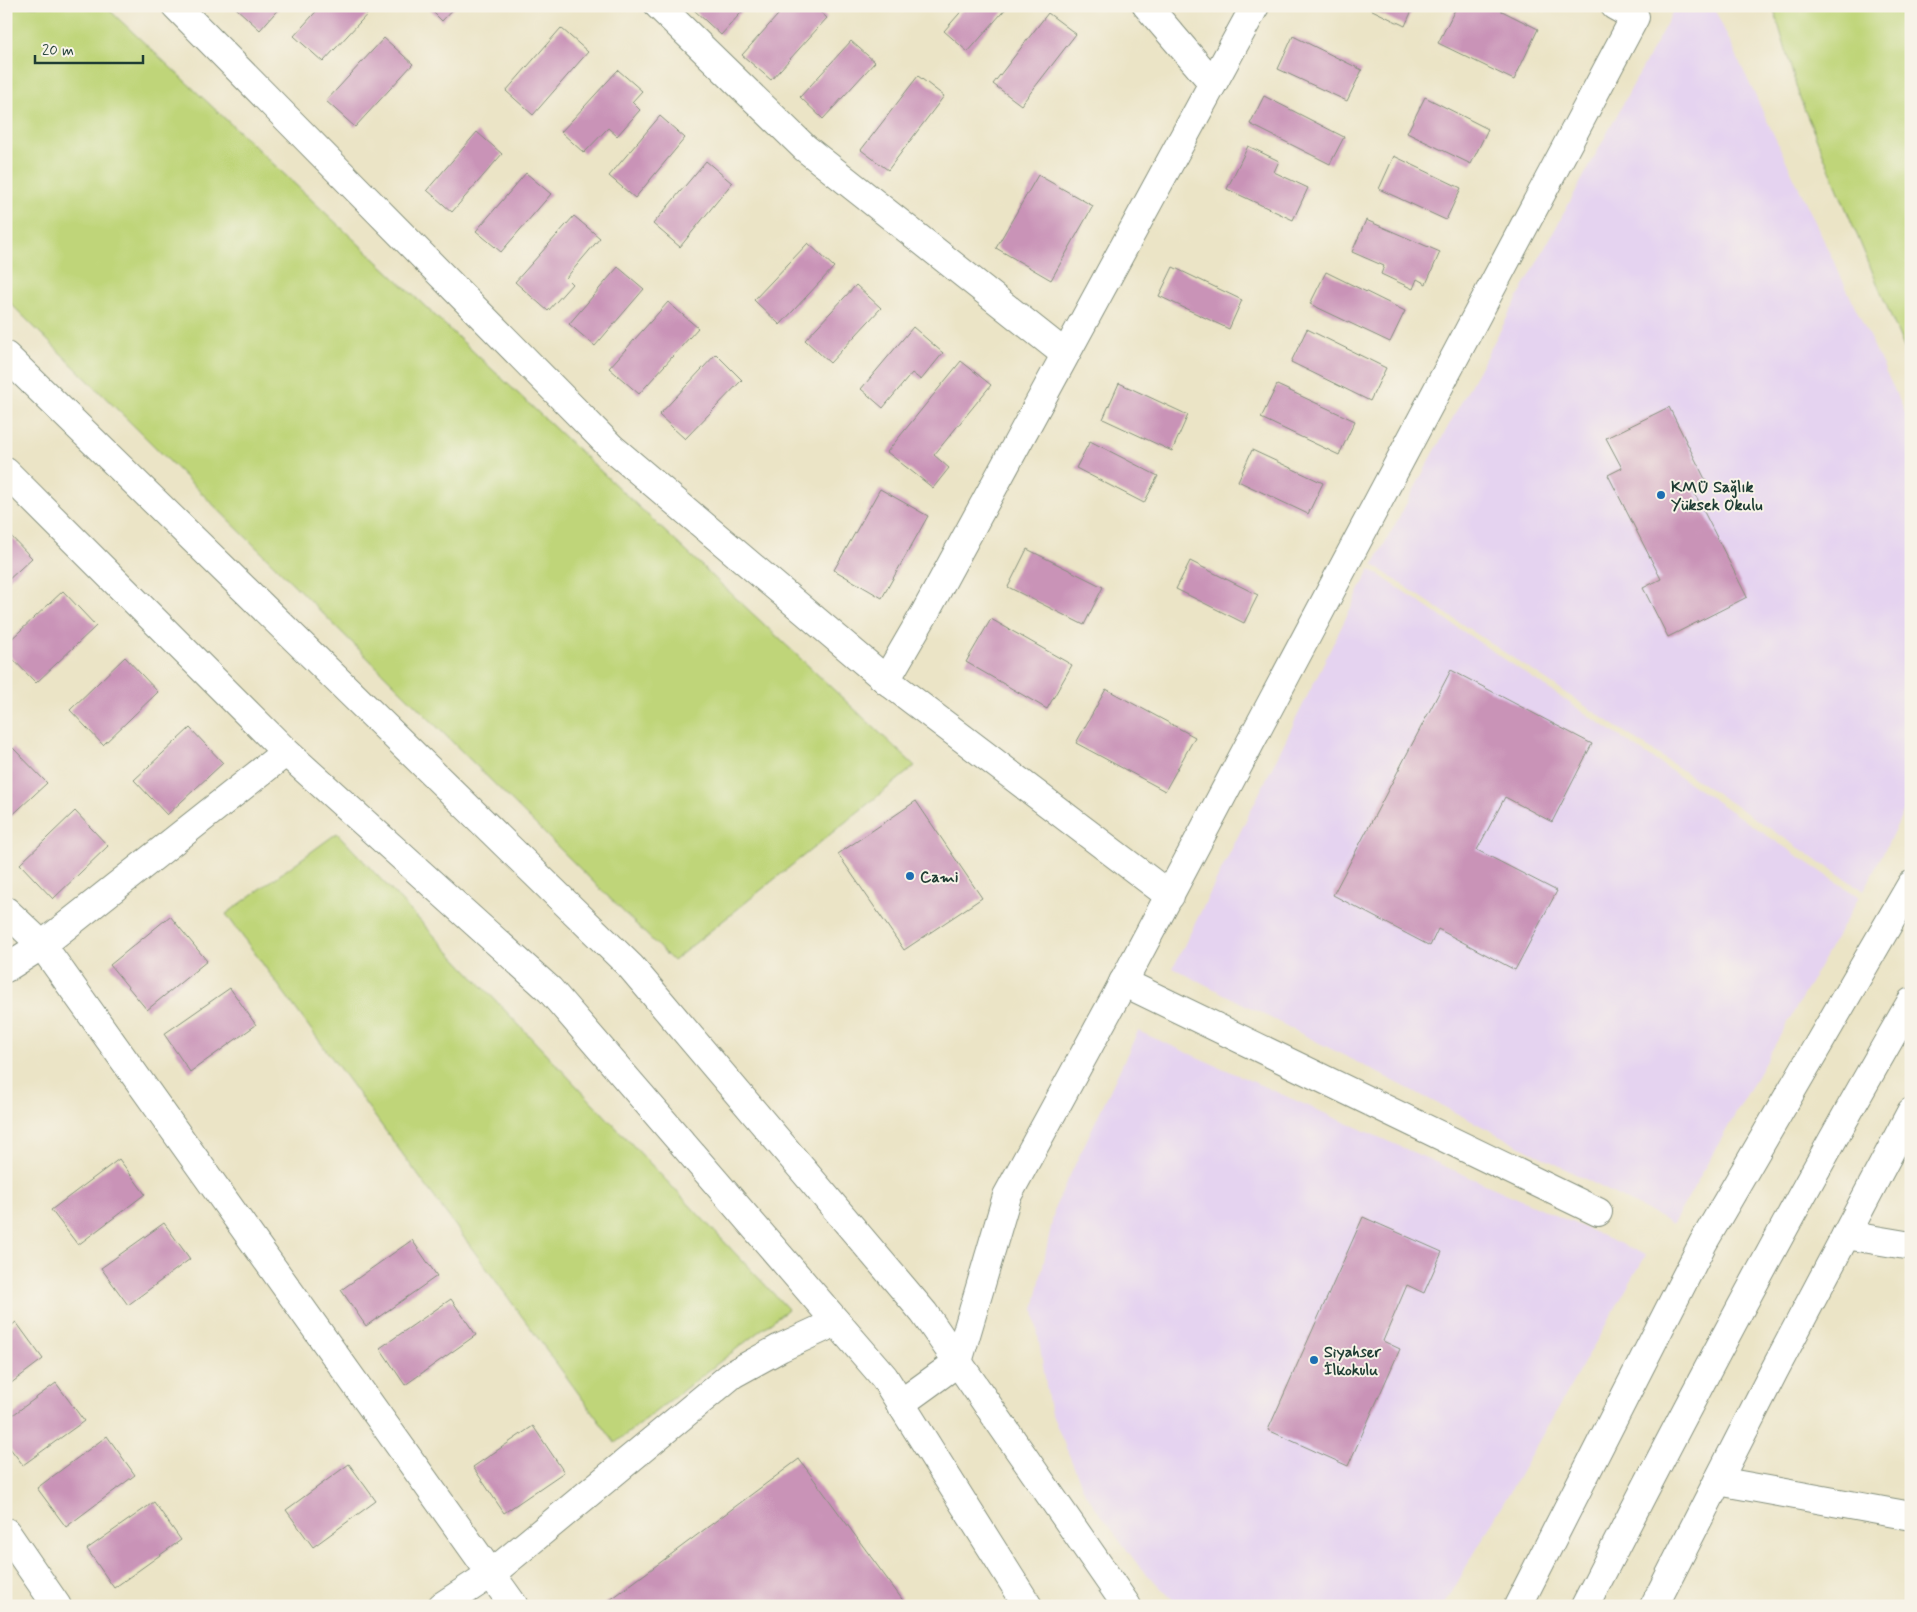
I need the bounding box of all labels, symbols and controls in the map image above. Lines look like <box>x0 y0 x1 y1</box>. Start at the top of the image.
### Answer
scale bar <box>35 32 142 64</box>
text: 20 m <box>42 41 74 61</box>
place label: KMÜ Sağlık Yüksek Okulu <box>1671 477 1763 516</box>
marker: KMÜ Sağlık Yüksek Okulu <box>1655 489 1667 501</box>
place label: Cami <box>920 867 959 888</box>
marker: Cami <box>904 870 916 882</box>
place label: Siyahser İlkokulu <box>1324 1342 1381 1381</box>
marker: Siyahser İlkokulu <box>1308 1354 1320 1366</box>

